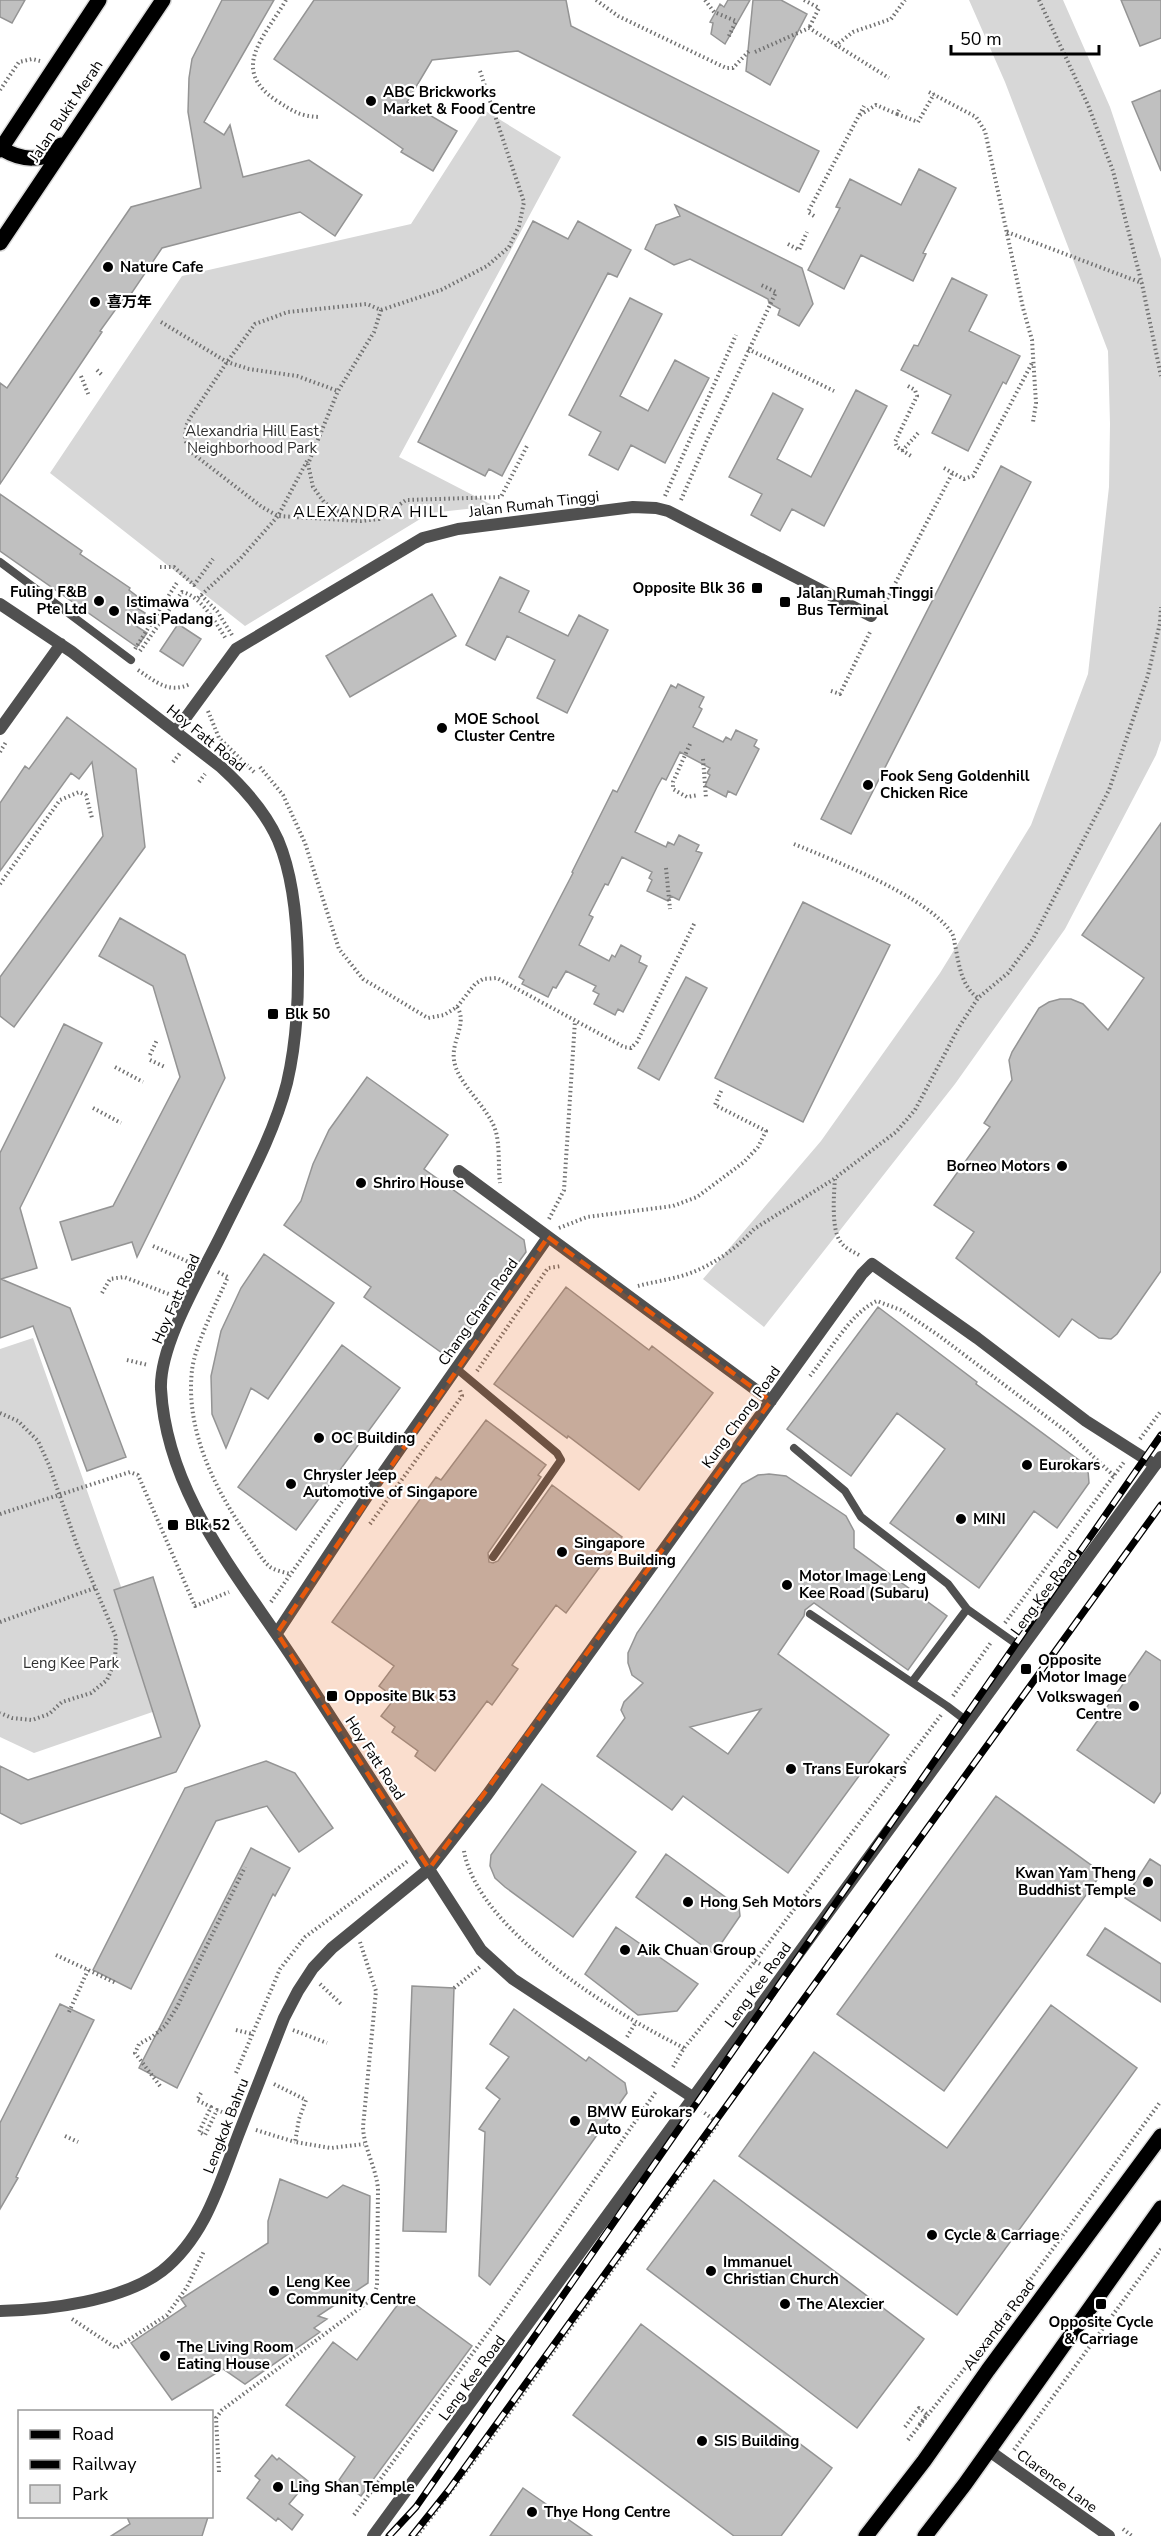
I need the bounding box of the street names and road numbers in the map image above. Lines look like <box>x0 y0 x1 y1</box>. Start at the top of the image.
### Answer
street label: Jalan Bukit Merah <box>24 56 108 167</box>
street label: Jalan Rumah Tinggi <box>467 486 600 522</box>
street label: Hoy Fatt Road <box>162 700 250 776</box>
street label: Hoy Fatt Road <box>147 1251 205 1347</box>
street label: Chang Charn Road <box>433 1254 523 1370</box>
street label: Kung Chong Road <box>697 1362 785 1472</box>
street label: Leng Kee Road <box>1006 1546 1082 1640</box>
street label: Hoy Fatt Road <box>340 1712 410 1804</box>
street label: Leng Kee Road <box>720 1938 796 2032</box>
street label: Lengkok Bahru <box>199 2075 253 2177</box>
street label: Alexandra Road <box>958 2276 1040 2374</box>
street label: Leng Kee Road <box>434 2331 510 2425</box>
street label: Clarence Lane <box>1012 2445 1102 2517</box>

